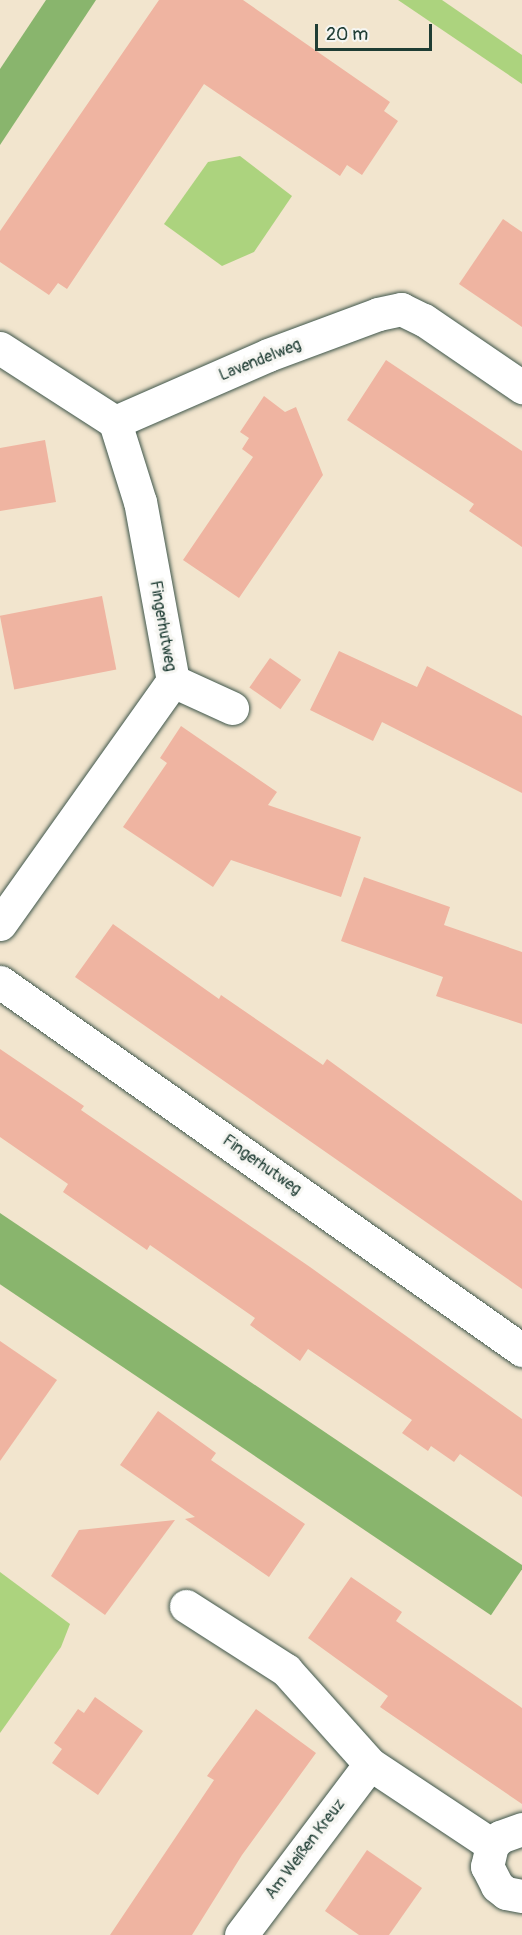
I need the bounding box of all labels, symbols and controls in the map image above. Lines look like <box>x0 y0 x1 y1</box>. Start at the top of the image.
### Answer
scale bar <box>318 12 435 50</box>
text: 20 m <box>326 23 368 46</box>
street label: Lavendelweg <box>216 335 304 385</box>
street label: Fingerhutweg <box>146 579 180 673</box>
street label: Fingerhutweg <box>219 1131 305 1199</box>
street label: Am Weißen Kreuz <box>261 1795 349 1903</box>

